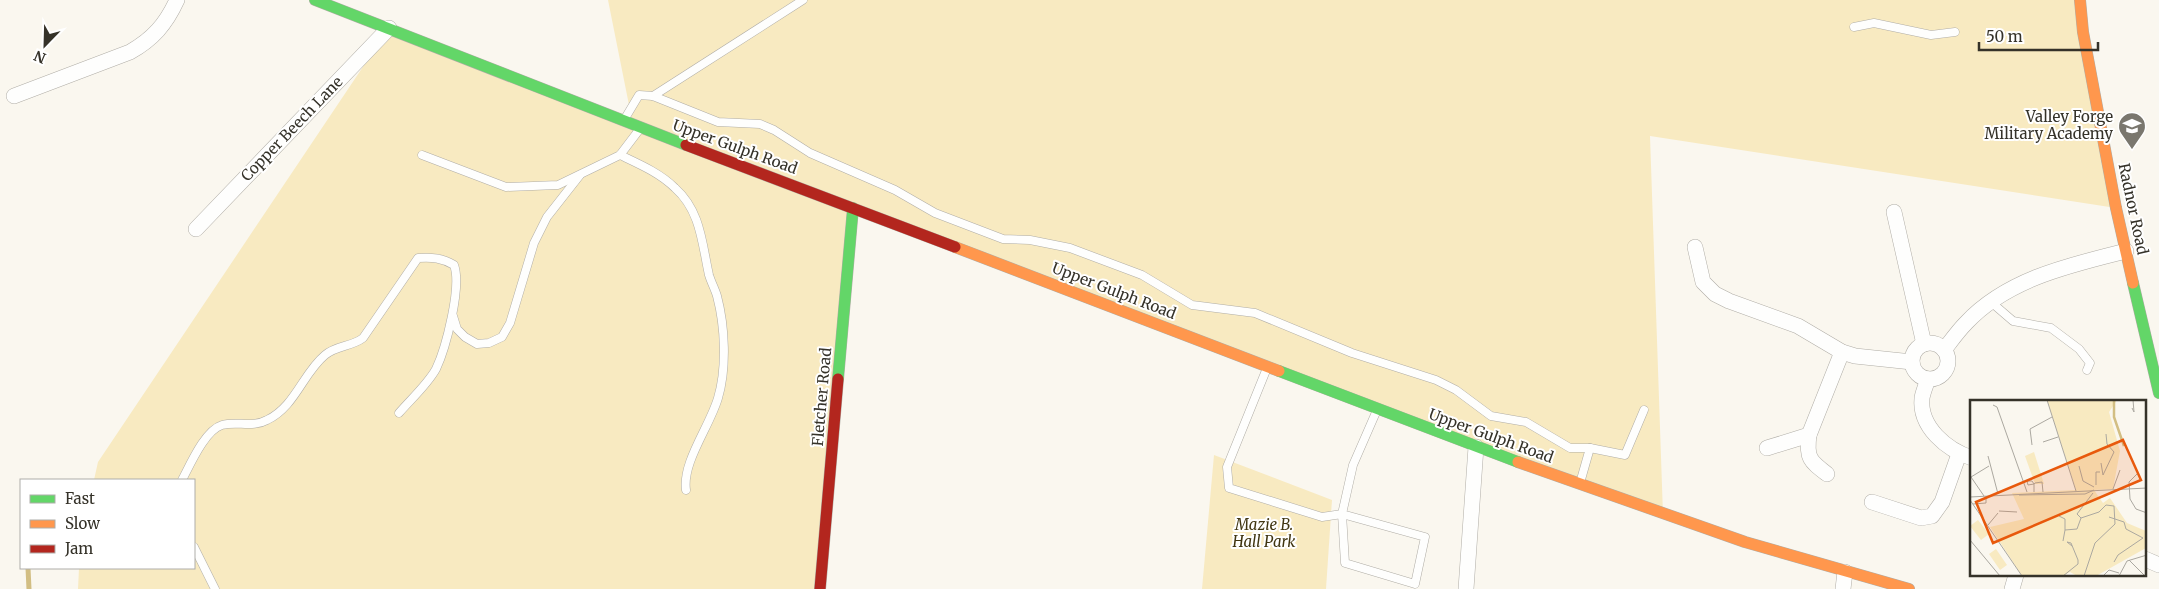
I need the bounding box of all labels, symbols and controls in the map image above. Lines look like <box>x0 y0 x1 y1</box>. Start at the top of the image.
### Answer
north arrow <box>20 20 70 70</box>
scale bar <box>1979 20 2098 52</box>
text: 50 m <box>1986 27 2023 46</box>
text: N <box>31 47 49 67</box>
street label: Copper Beech Lane <box>237 72 347 185</box>
place label: Valley Forge Military Academy <box>1984 107 2113 143</box>
school or university icon: Valley Forge Military Academy <box>2117 111 2147 150</box>
street label: Upper Gulph Road <box>670 115 800 178</box>
street label: Radnor Road <box>2115 161 2152 256</box>
street label: Upper Gulph Road <box>1049 258 1179 323</box>
street label: Fletcher Road <box>808 347 835 447</box>
inset map <box>1970 400 2146 576</box>
street label: Upper Gulph Road <box>1426 404 1556 467</box>
legend <box>20 479 195 569</box>
text: Fast <box>65 489 95 508</box>
text: Slow <box>65 514 100 533</box>
park label: Mazie B. Hall Park <box>1231 515 1296 551</box>
text: Jam <box>64 539 93 558</box>

